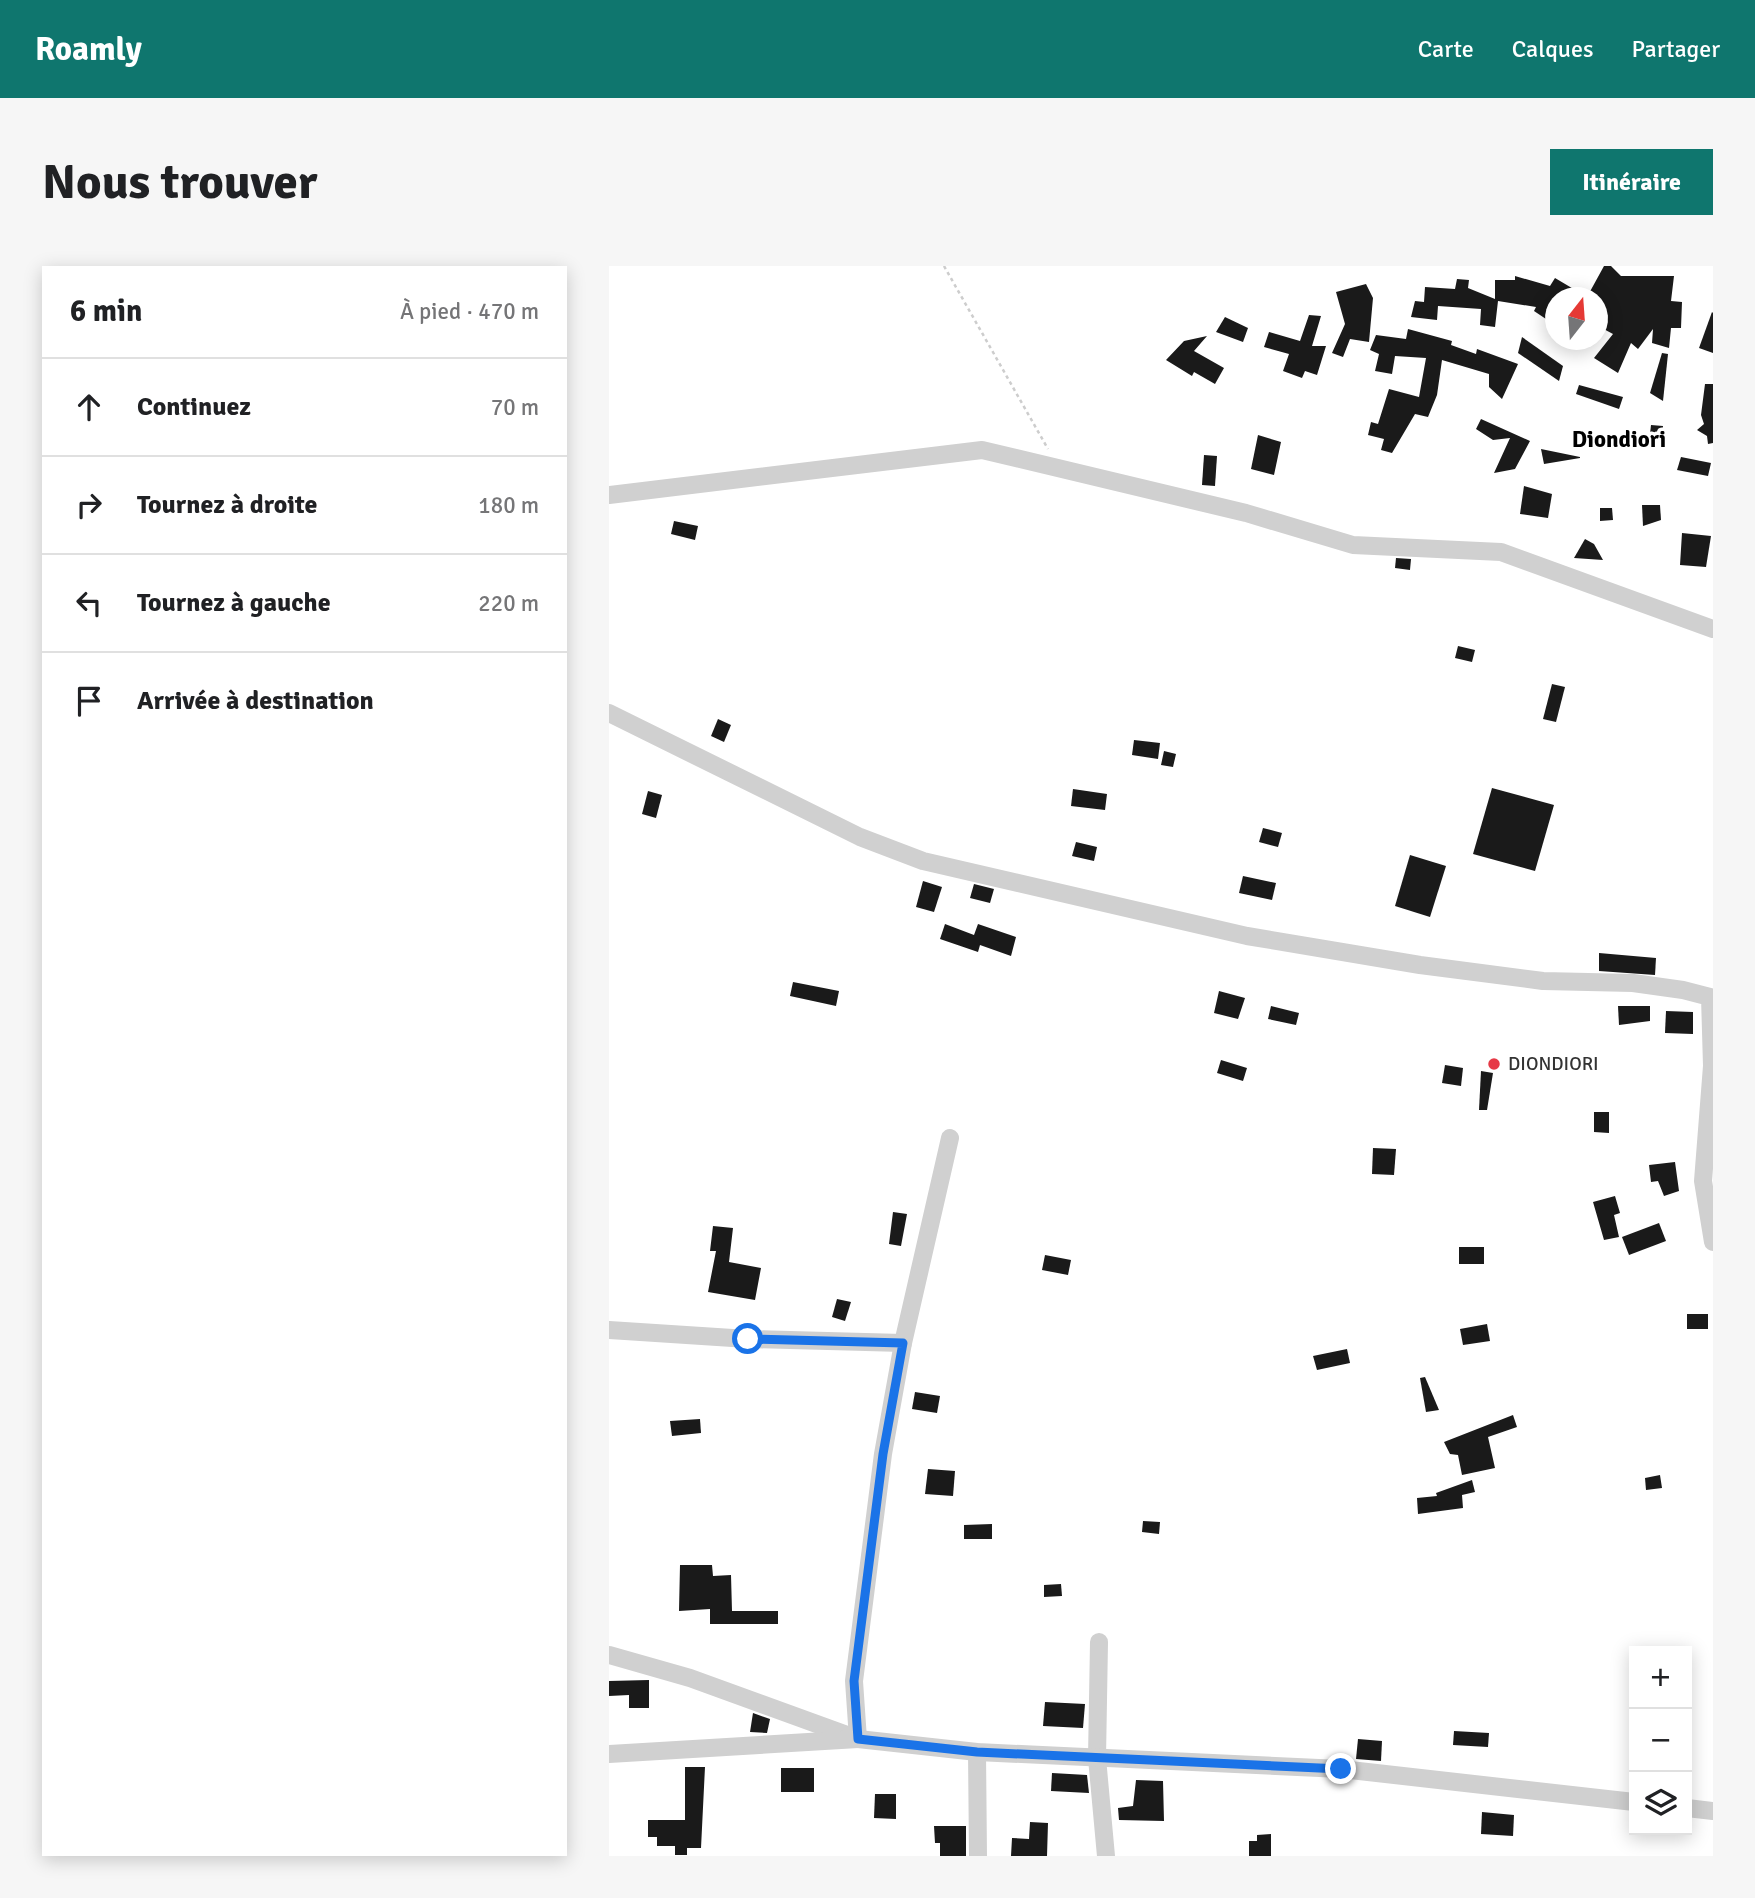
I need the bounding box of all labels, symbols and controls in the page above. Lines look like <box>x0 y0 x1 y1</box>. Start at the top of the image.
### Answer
text: Roamly <box>35 29 142 70</box>
text: Carte <box>1418 34 1474 64</box>
text: Calques <box>1512 34 1593 64</box>
text: Partager <box>1631 34 1720 64</box>
button: Itinéraire <box>1550 149 1713 215</box>
text: Nous trouver <box>42 152 317 212</box>
north arrow <box>1545 287 1608 350</box>
text: 6 min <box>70 293 142 330</box>
text: À pied · 470 m <box>400 297 539 326</box>
icon: ahead <box>70 388 108 426</box>
text: Continuez <box>137 391 251 423</box>
text: 70 m <box>491 393 539 422</box>
district label: Diondiori <box>1572 425 1666 454</box>
icon: right <box>70 486 108 524</box>
text: Tournez à droite <box>137 489 317 521</box>
text: 180 m <box>478 491 539 520</box>
icon: left <box>70 584 108 622</box>
text: Tournez à gauche <box>137 587 331 619</box>
text: 220 m <box>478 589 539 618</box>
icon: arrive <box>70 682 108 720</box>
text: Arrivée à destination <box>137 685 374 717</box>
place label: DIONDIORI <box>1508 1052 1599 1076</box>
marker: DIONDIORI <box>1486 1056 1502 1072</box>
route start <box>732 1323 763 1354</box>
map controls <box>1629 1646 1692 1835</box>
button: + <box>1629 1646 1692 1709</box>
button: − <box>1629 1709 1692 1772</box>
route end <box>1325 1753 1356 1784</box>
button: layers <box>1629 1772 1692 1835</box>

